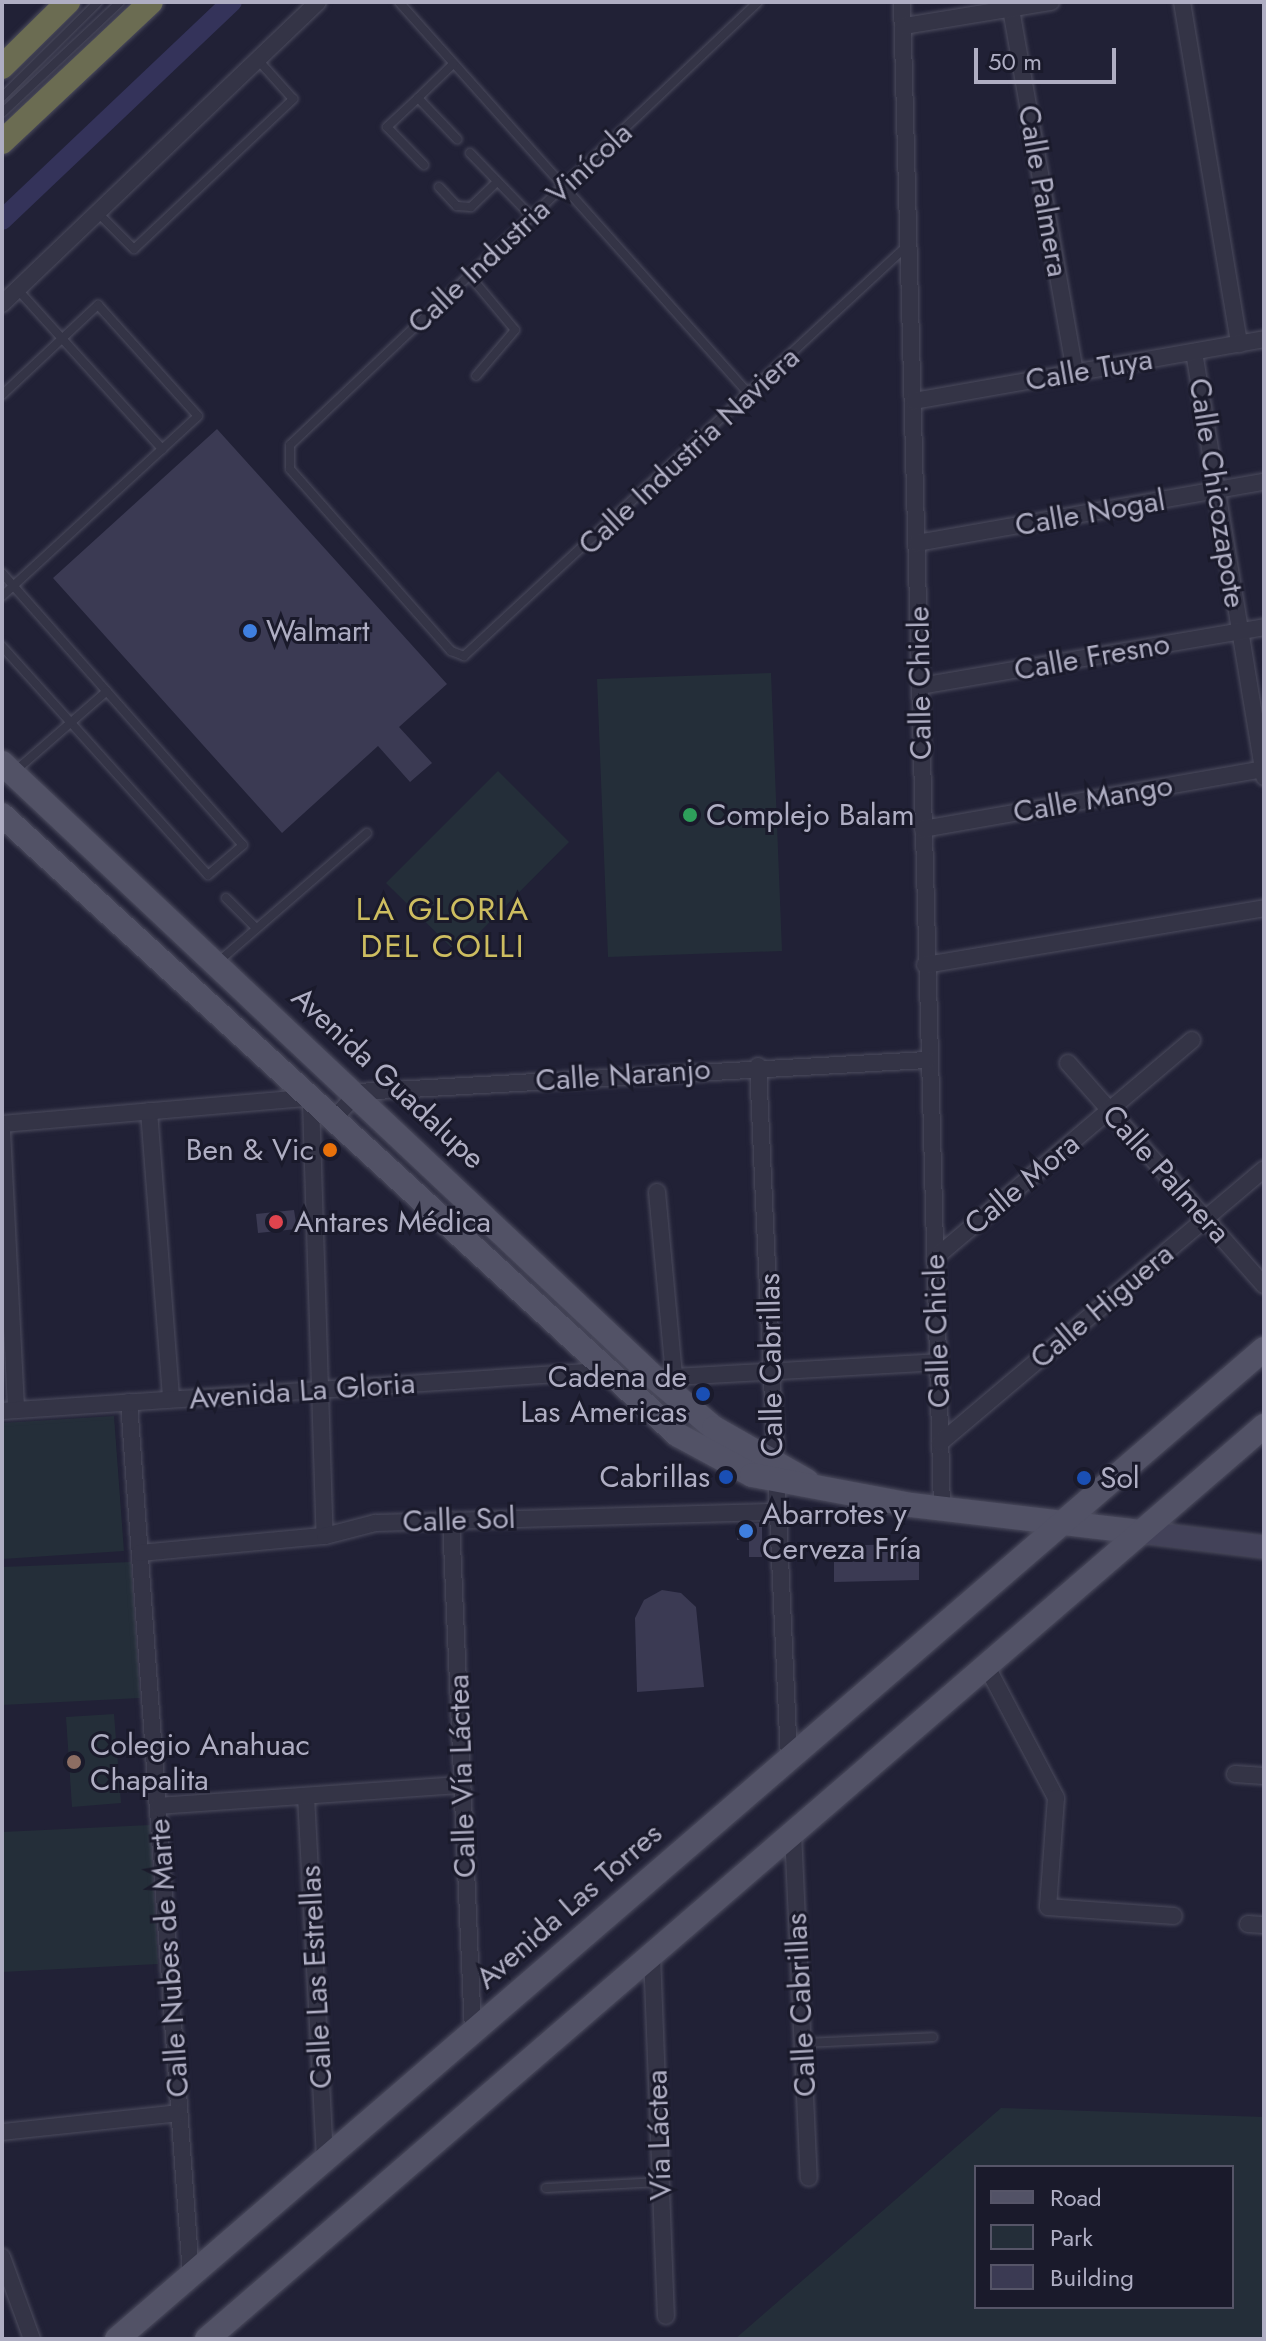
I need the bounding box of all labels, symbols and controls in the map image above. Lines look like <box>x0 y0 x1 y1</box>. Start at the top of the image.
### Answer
scale bar <box>978 32 1120 82</box>
text: 50 m <box>988 44 1042 79</box>
street label: Calle Palmera <box>1010 102 1076 280</box>
street label: Calle Industria Vinícola <box>401 115 639 341</box>
street label: Calle Industria Naviera <box>571 339 807 563</box>
street label: Calle Tuya <box>1023 341 1155 399</box>
street label: Calle Chicozapote <box>1181 376 1253 610</box>
street label: Calle Nogal <box>1012 482 1168 544</box>
street label: Calle Chicle <box>901 606 939 760</box>
place label: Walmart <box>266 613 369 649</box>
marker: Walmart <box>241 622 259 640</box>
street label: Calle Fresno <box>1011 626 1173 688</box>
street label: Calle Mango <box>1011 767 1175 831</box>
place label: Complejo Balam <box>706 797 915 833</box>
marker: Complejo Balam <box>681 806 699 824</box>
district label: LA GLORIA DEL COLLI <box>356 891 530 966</box>
street label: Avenida Guadalupe <box>284 979 492 1177</box>
street label: Calle Naranjo <box>534 1051 712 1099</box>
street label: Calle Palmera <box>1095 1097 1237 1251</box>
street label: Calle Mora <box>957 1126 1087 1242</box>
place label: Ben & Vic <box>186 1132 314 1168</box>
marker: Ben & Vic <box>321 1141 339 1159</box>
place label: Antares Médica <box>294 1204 491 1240</box>
marker: Antares Médica <box>265 1211 287 1233</box>
street label: Calle Higuera <box>1023 1236 1181 1376</box>
street label: Calle Chicle <box>916 1253 958 1409</box>
street label: Calle Cabrillas <box>751 1273 791 1457</box>
place label: Cadena de Las Americas <box>520 1359 687 1430</box>
street label: Avenida La Gloria <box>188 1365 416 1417</box>
marker: Cadena de Las Americas <box>694 1385 712 1403</box>
place label: Cabrillas <box>600 1459 710 1495</box>
place label: Sol <box>1100 1460 1140 1496</box>
marker: Cabrillas <box>717 1468 735 1486</box>
marker: Sol <box>1075 1469 1093 1487</box>
place label: Abarrotes y Cerveza Fría <box>762 1496 921 1566</box>
street label: Calle Sol <box>402 1500 516 1540</box>
marker: Abarrotes y Cerveza Fría <box>737 1522 755 1540</box>
street label: Calle Vía Láctea <box>440 1674 484 1878</box>
place label: Colegio Anahuac Chapalita <box>90 1727 310 1798</box>
marker: Colegio Anahuac Chapalita <box>65 1753 83 1771</box>
street label: Avenida Las Torres <box>469 1815 669 1997</box>
street label: Calle Nubes de Marte <box>141 1818 197 2098</box>
street label: Calle Las Estrellas <box>292 1864 340 2090</box>
street label: Calle Cabrillas <box>778 1912 824 2098</box>
street label: Vía Láctea <box>639 2069 679 2201</box>
legend <box>974 2165 1234 2309</box>
text: Road <box>1050 2180 1102 2215</box>
text: Park <box>1050 2220 1093 2255</box>
text: Building <box>1050 2260 1134 2295</box>

